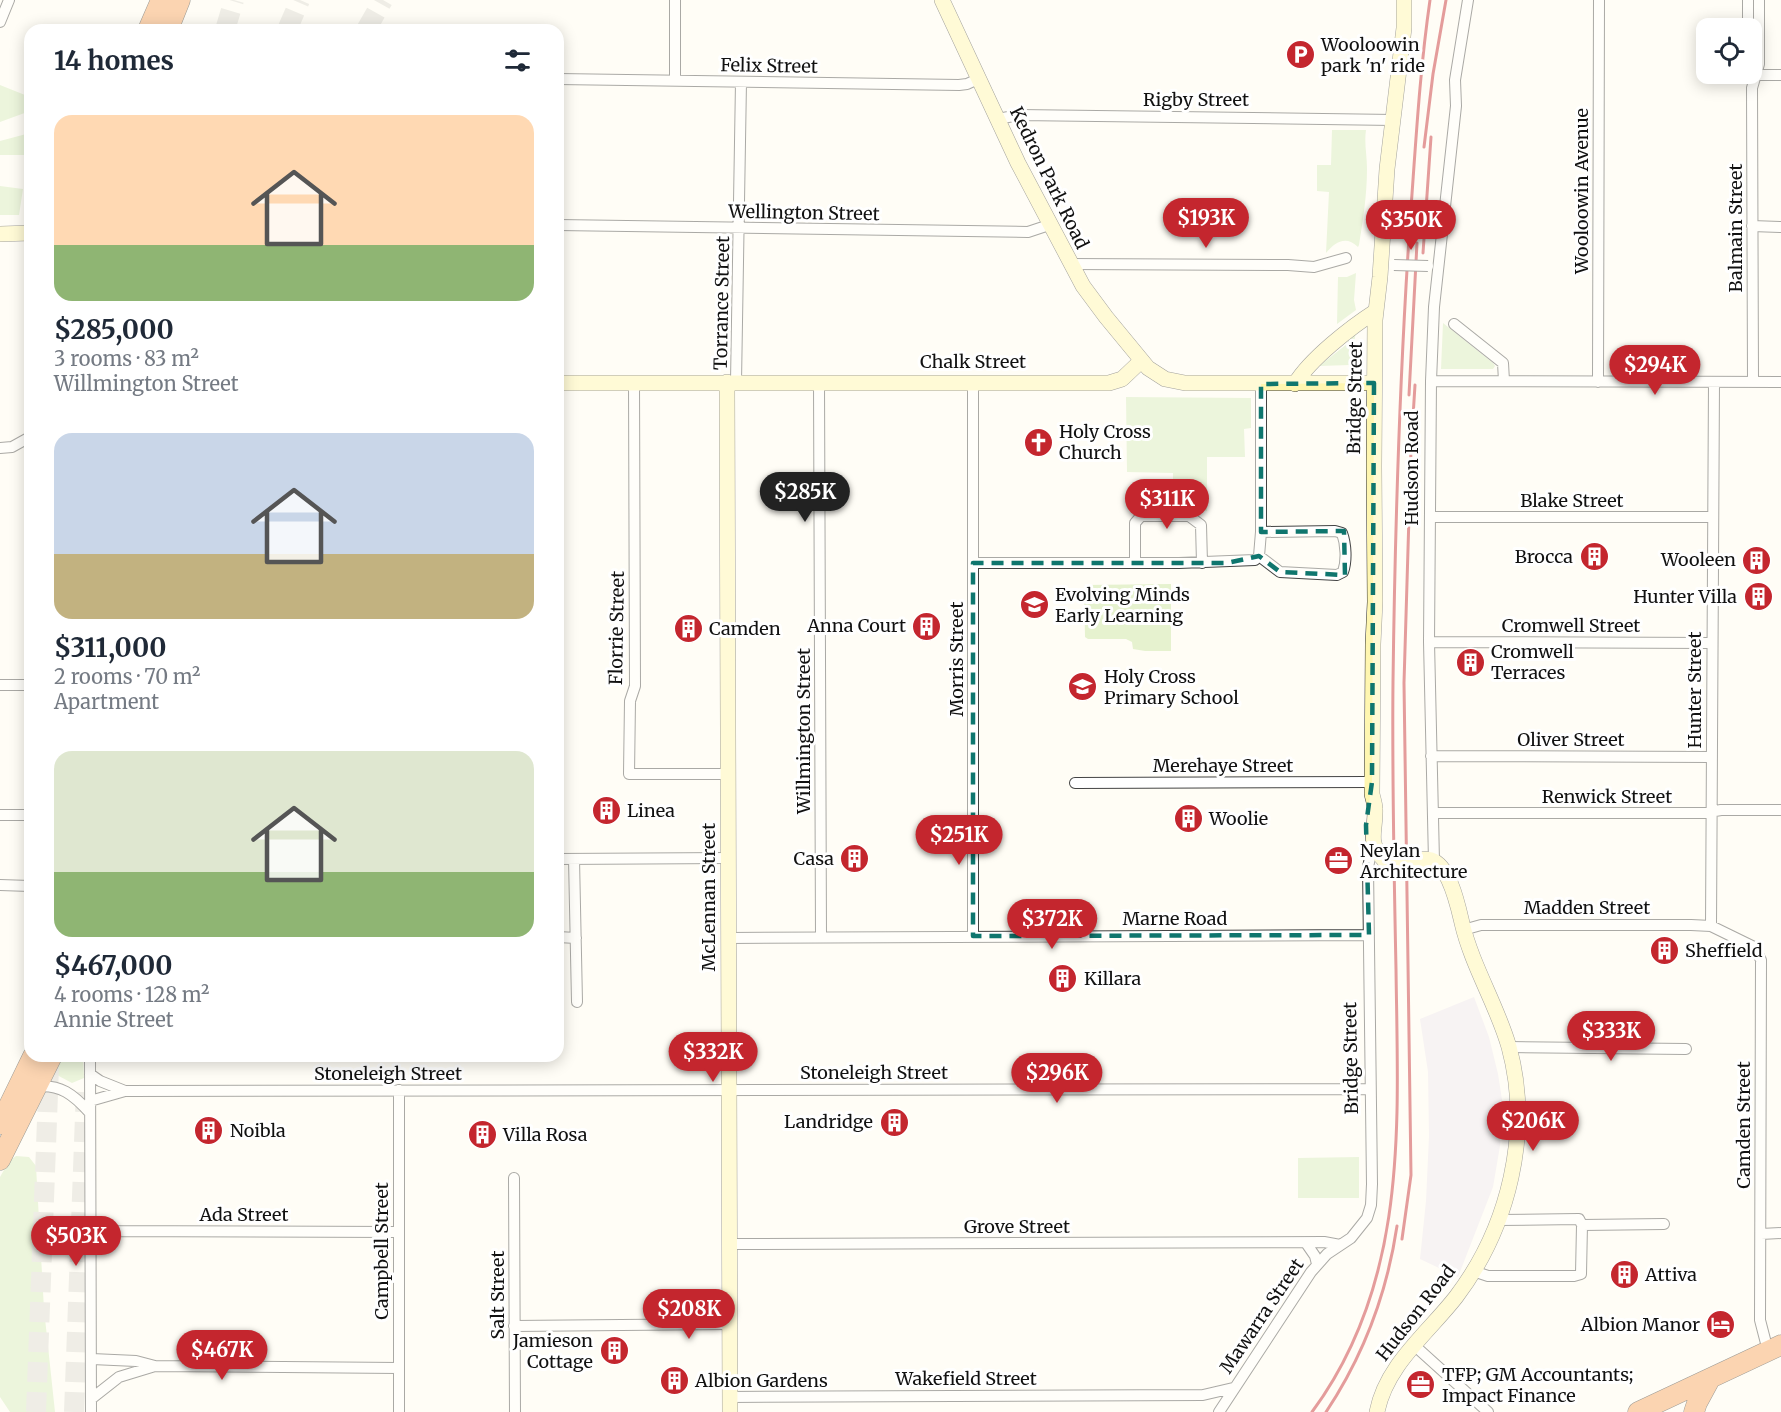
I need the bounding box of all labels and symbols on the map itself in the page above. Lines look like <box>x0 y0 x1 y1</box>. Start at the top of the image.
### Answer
place label: Wooloowin park 'n' ride <box>1320 33 1425 77</box>
parking icon: Wooloowin park 'n' ride <box>1284 39 1316 71</box>
street label: Felix Street <box>720 53 818 78</box>
street label: Rigby Street <box>1143 88 1249 111</box>
street label: Kedron Park Road <box>1005 103 1094 253</box>
street label: Wooloowin Avenue <box>1570 108 1593 275</box>
street label: Balmain Street <box>1724 164 1747 293</box>
pin: $193K <box>1164 198 1248 249</box>
street label: Wellington Street <box>727 200 880 225</box>
pin: $350K <box>1369 200 1453 251</box>
street label: Torrance Street <box>709 236 734 370</box>
street label: Bridge Street <box>1342 342 1367 454</box>
pin: $294K <box>1613 345 1697 396</box>
street label: Chalk Street <box>920 350 1026 373</box>
street label: Hudson Road <box>1400 410 1423 526</box>
place label: Holy Cross Church <box>1059 420 1151 464</box>
church icon: Holy Cross Church <box>1022 426 1054 458</box>
pin: $285K <box>763 472 847 523</box>
pin: $311K <box>1125 479 1209 530</box>
street label: Blake Street <box>1520 489 1624 512</box>
building icon: Brocca <box>1578 541 1610 573</box>
building icon: Wooleen <box>1741 544 1773 576</box>
place label: Brocca <box>1515 545 1573 568</box>
place label: Wooleen <box>1660 548 1736 571</box>
street label: Florrie Street <box>604 571 629 685</box>
building icon: Hunter Villa <box>1742 581 1774 613</box>
place label: Evolving Minds Early Learning <box>1055 583 1190 627</box>
place label: Hunter Villa <box>1633 585 1737 608</box>
school or university icon: Evolving Minds Early Learning <box>1018 589 1050 621</box>
street label: Morris Street <box>945 602 968 716</box>
building icon: Anna Court <box>911 610 943 642</box>
building icon: Camden <box>672 613 704 645</box>
place label: Anna Court <box>806 614 906 637</box>
street label: Cromwell Street <box>1502 614 1640 637</box>
place label: Camden <box>709 617 781 640</box>
street label: Hunter Street <box>1683 632 1706 748</box>
place label: Cromwell Terraces <box>1491 640 1574 684</box>
building icon: Cromwell Terraces <box>1454 646 1486 678</box>
street label: Willmington Street <box>792 648 815 815</box>
place label: Holy Cross Primary School <box>1104 665 1239 709</box>
school or university icon: Holy Cross Primary School <box>1067 671 1099 703</box>
street label: Oliver Street <box>1517 728 1625 751</box>
street label: Merehaye Street <box>1153 754 1293 777</box>
street label: Renwick Street <box>1542 785 1672 808</box>
building icon: Linea <box>590 795 622 827</box>
place label: Linea <box>627 799 675 822</box>
building icon: Woolie <box>1172 803 1204 835</box>
place label: Woolie <box>1208 807 1268 830</box>
pin: $251K <box>917 815 1001 866</box>
street label: McLennan Street <box>697 823 720 971</box>
place label: Neylan Architecture <box>1359 839 1467 883</box>
building icon: Casa <box>839 843 871 875</box>
office icon: Neylan Architecture <box>1323 845 1355 877</box>
place label: Casa <box>794 847 834 870</box>
street label: Madden Street <box>1524 896 1650 919</box>
pin: $372K <box>1010 899 1094 950</box>
street label: Marne Road <box>1123 907 1228 930</box>
building icon: Sheffield <box>1648 935 1680 967</box>
place label: Sheffield <box>1685 939 1763 962</box>
building icon: Killara <box>1047 963 1079 995</box>
place label: Killara <box>1084 967 1141 990</box>
street label: Bridge Street <box>1338 1002 1363 1114</box>
pin: $333K <box>1569 1011 1653 1062</box>
pin: $332K <box>671 1032 755 1083</box>
pin: $296K <box>1015 1053 1099 1104</box>
street label: Stoneleigh Street <box>800 1061 948 1084</box>
street label: Camden Street <box>1732 1061 1755 1189</box>
street label: Stoneleigh Street <box>314 1062 462 1085</box>
pin: $206K <box>1491 1101 1575 1152</box>
building icon: Landridge <box>878 1106 910 1138</box>
place label: Landridge <box>784 1110 873 1133</box>
building icon: Noibla <box>193 1115 225 1147</box>
place label: Noibla <box>230 1119 286 1142</box>
building icon: Villa Rosa <box>466 1119 498 1151</box>
place label: Villa Rosa <box>502 1123 588 1146</box>
street label: Campbell Street <box>370 1182 393 1320</box>
street label: Ada Street <box>198 1203 289 1226</box>
street label: Grove Street <box>964 1215 1070 1238</box>
pin: $503K <box>34 1216 118 1267</box>
street label: Salt Street <box>486 1251 509 1339</box>
street label: Mawarra Street <box>1215 1254 1308 1378</box>
building icon: Attiva <box>1608 1259 1640 1291</box>
street label: Hudson Road <box>1371 1260 1460 1365</box>
place label: Attiva <box>1644 1263 1697 1286</box>
pin: $208K <box>647 1289 731 1340</box>
hotel icon: Albion Manor <box>1705 1309 1737 1341</box>
place label: Albion Manor <box>1580 1313 1700 1336</box>
place label: Jamieson Cottage <box>512 1329 593 1373</box>
pin: $467K <box>180 1330 264 1381</box>
building icon: Jamieson Cottage <box>598 1335 630 1367</box>
place label: TFP; GM Accountants; Impact Finance <box>1442 1363 1633 1407</box>
building icon: Albion Gardens <box>658 1365 690 1397</box>
street label: Wakefield Street <box>894 1367 1037 1390</box>
place label: Albion Gardens <box>694 1369 828 1392</box>
office icon: TFP; GM Accountants; Impact Finance <box>1405 1369 1437 1401</box>

